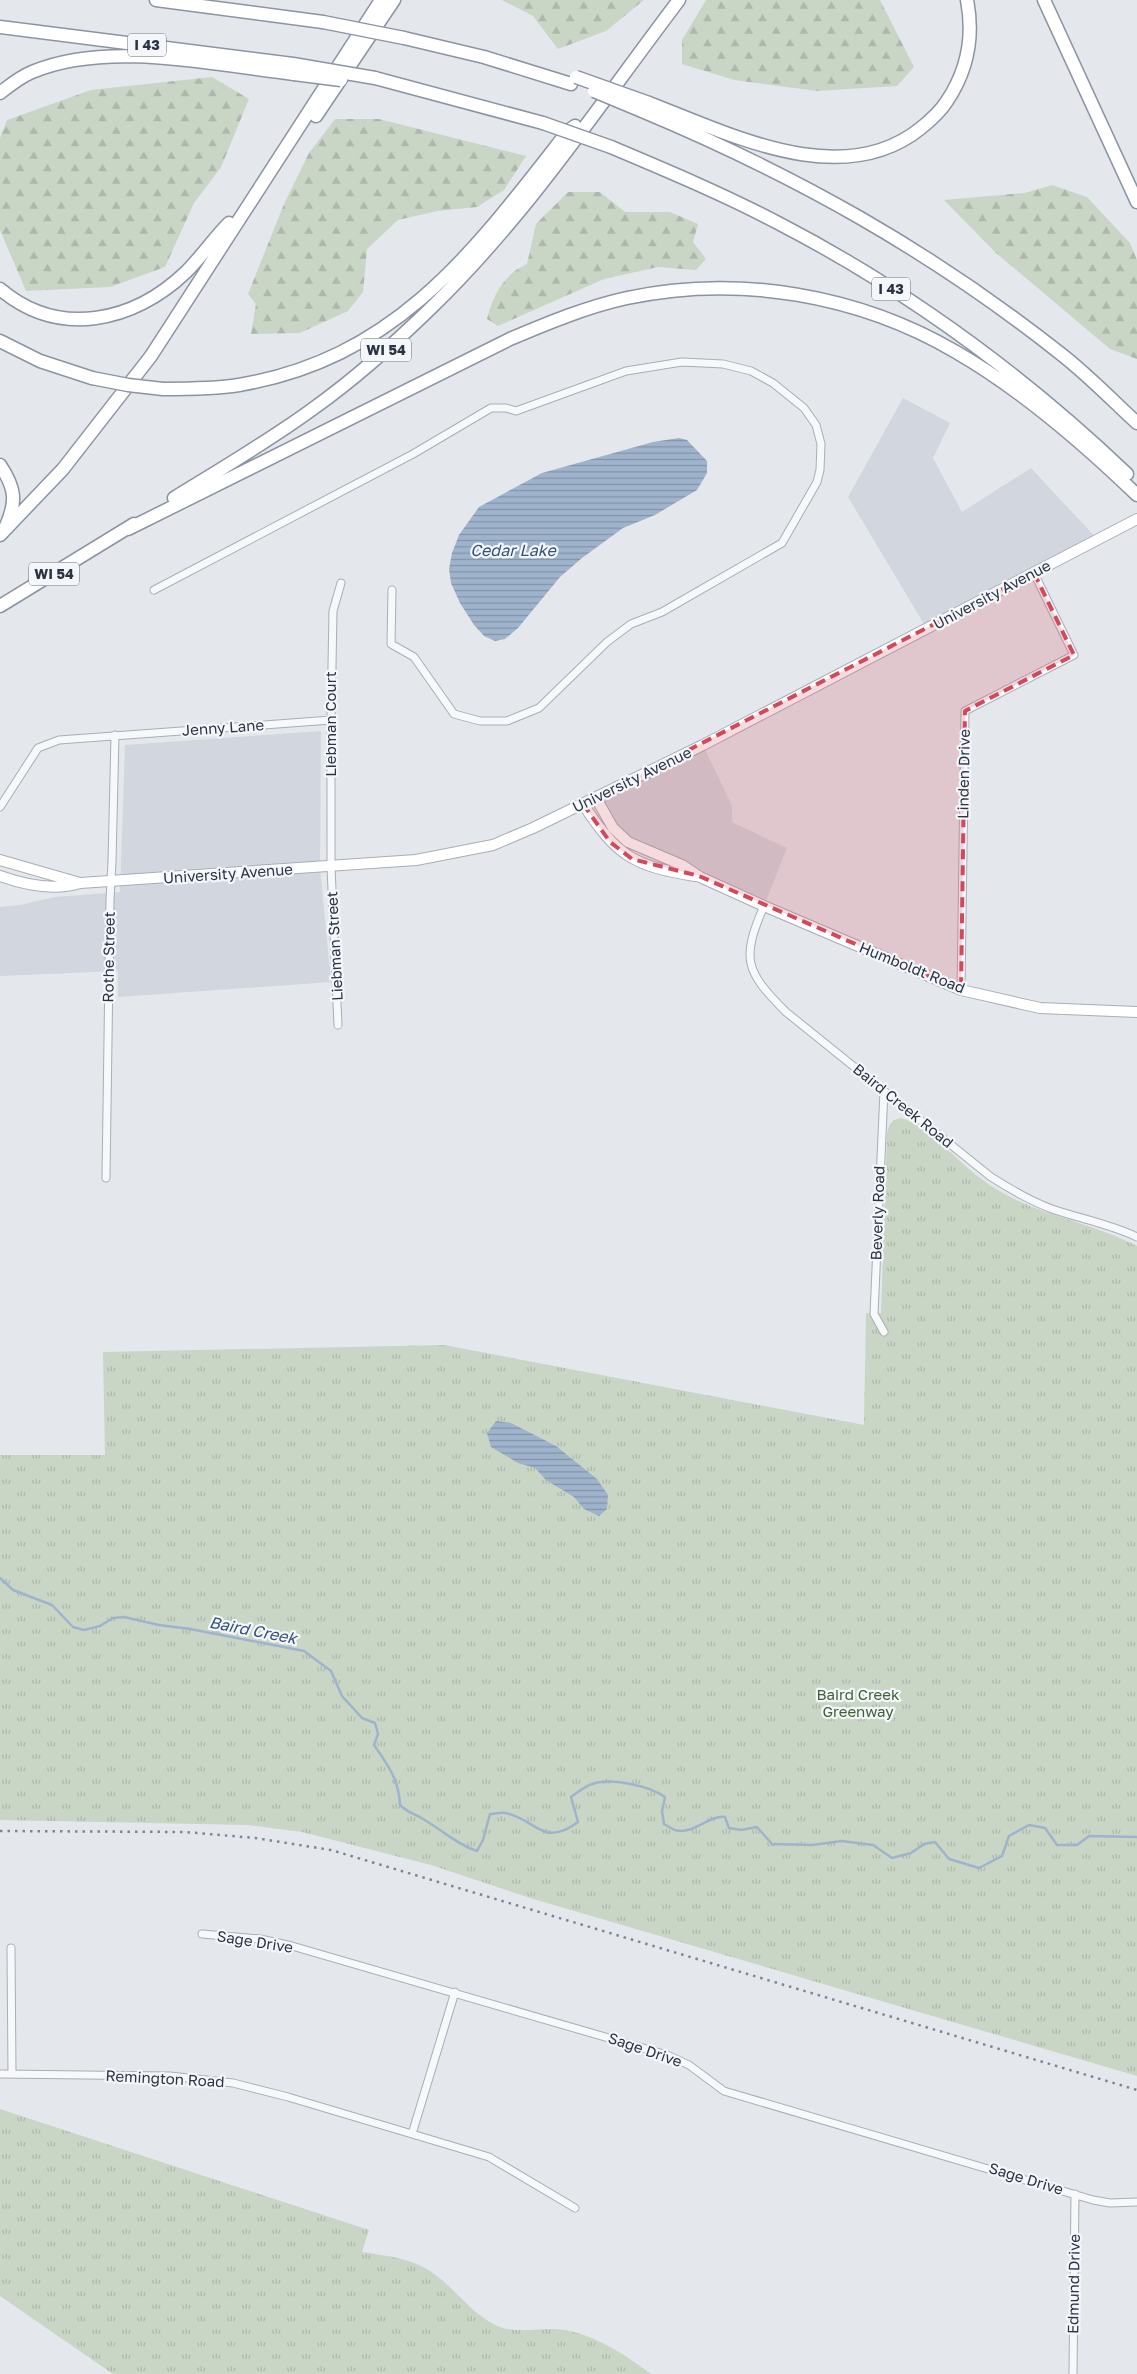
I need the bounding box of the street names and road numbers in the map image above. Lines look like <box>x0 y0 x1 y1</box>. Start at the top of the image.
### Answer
road number: I 43 <box>128 34 166 56</box>
road number: I 43 <box>872 278 910 300</box>
road number: WI 54 <box>361 338 411 362</box>
street label: University Avenue <box>930 555 1054 633</box>
road number: WI 54 <box>29 562 79 586</box>
street label: Liebman Court <box>321 671 339 777</box>
street label: Jenny Lane <box>181 715 265 739</box>
street label: Linden Drive <box>953 729 973 819</box>
street label: University Avenue <box>569 742 694 816</box>
street label: University Avenue <box>162 859 294 887</box>
street label: Liebman Street <box>322 891 346 1001</box>
street label: Rothe Street <box>98 911 118 1003</box>
street label: Humboldt Road <box>857 938 968 996</box>
street label: Baird Creek Road <box>850 1059 957 1151</box>
street label: Beverly Road <box>866 1165 888 1261</box>
street label: Sage Drive <box>216 1926 295 1956</box>
street label: Sage Drive <box>606 2028 685 2070</box>
street label: Remington Road <box>105 2066 225 2090</box>
street label: Sage Drive <box>987 2158 1066 2198</box>
street label: Edmund Drive <box>1063 2234 1083 2334</box>

